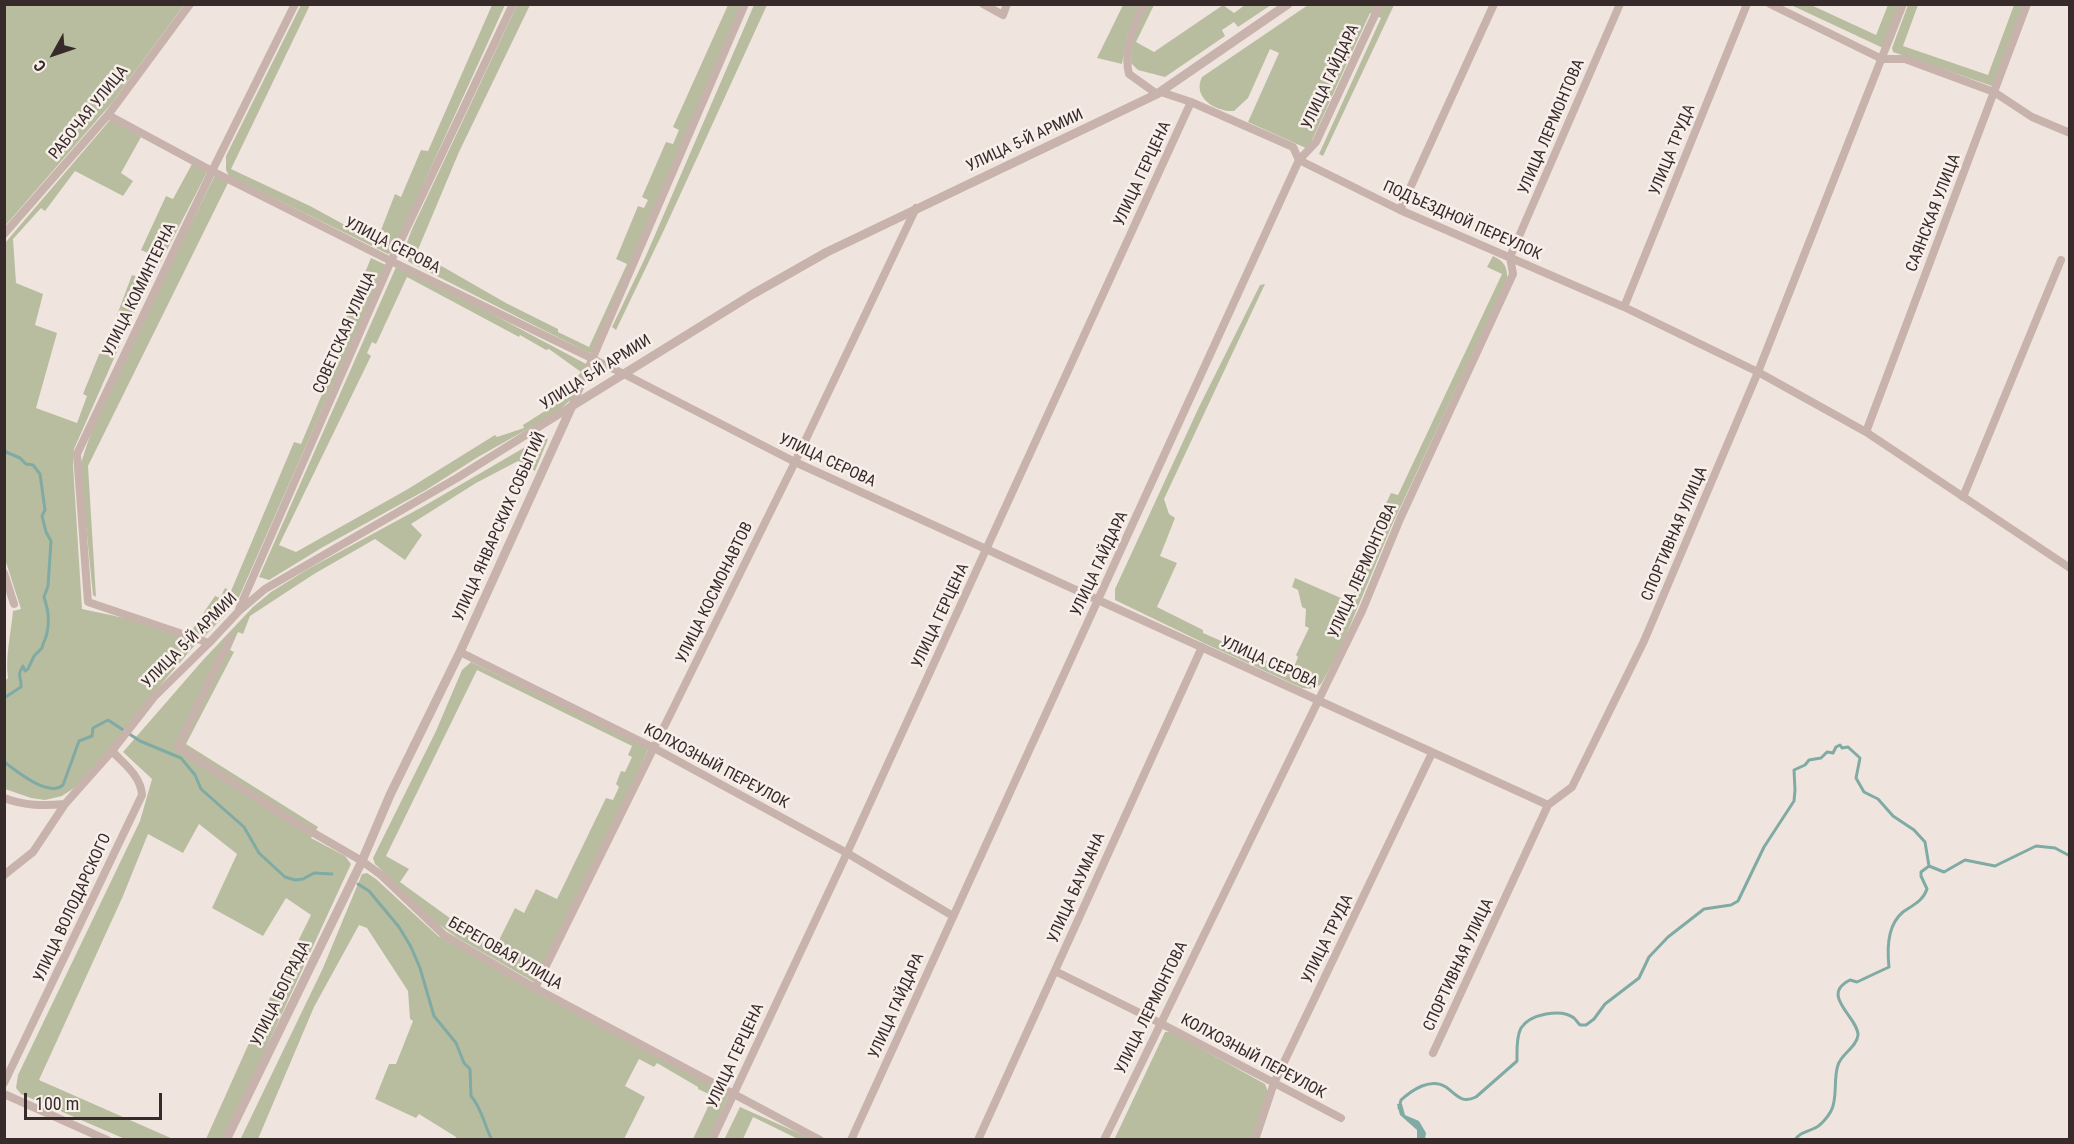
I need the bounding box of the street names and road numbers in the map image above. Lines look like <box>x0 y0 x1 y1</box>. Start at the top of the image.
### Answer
street label: УЛИЦА ГАЙДАРА <box>1298 21 1364 133</box>
street label: УЛИЦА ЛЕРМОНТОВА <box>1515 56 1589 198</box>
street label: РАБОЧАЯ УЛИЦА <box>45 62 133 164</box>
street label: УЛИЦА ТРУДА <box>1646 102 1700 198</box>
street label: УЛИЦА 5-Й АРМИИ <box>963 105 1087 177</box>
street label: УЛИЦА ГЕРЦЕНА <box>1110 119 1176 229</box>
street label: САЯНСКАЯ УЛИЦА <box>1903 151 1965 275</box>
street label: ПОДЪЕЗДНОЙ ПЕРЕУЛОК <box>1380 177 1544 265</box>
street label: УЛИЦА СЕРОВА <box>341 214 443 278</box>
street label: УЛИЦА КОМИНТЕРНА <box>99 220 181 360</box>
street label: СОВЕТСКАЯ УЛИЦА <box>310 269 380 397</box>
street label: УЛИЦА 5-Й АРМИИ <box>537 331 655 415</box>
street label: УЛИЦА ЯНВАРСКИХ СОБЫТИЙ <box>449 429 551 625</box>
street label: УЛИЦА СЕРОВА <box>775 430 879 492</box>
street label: СПОРТИВНАЯ УЛИЦА <box>1638 464 1712 604</box>
street label: УЛИЦА ЛЕРМОНТОВА <box>1325 501 1401 641</box>
street label: УЛИЦА ГАЙДАРА <box>1067 508 1133 620</box>
street label: УЛИЦА КОСМОНАВТОВ <box>672 519 758 667</box>
street label: УЛИЦА ГЕРЦЕНА <box>908 561 974 671</box>
street label: УЛИЦА 5-Й АРМИИ <box>138 589 242 693</box>
street label: УЛИЦА СЕРОВА <box>1217 633 1321 693</box>
street label: КОЛХОЗНЫЙ ПЕРЕУЛОК <box>640 721 792 813</box>
street label: УЛИЦА БАУМАНА <box>1044 830 1110 946</box>
street label: УЛИЦА ВОЛОДАРСКОГО <box>30 831 116 985</box>
street label: УЛИЦА ТРУДА <box>1298 891 1358 987</box>
street label: СПОРТИВНАЯ УЛИЦА <box>1420 896 1498 1034</box>
street label: БЕРЕГОВАЯ УЛИЦА <box>444 913 566 995</box>
street label: УЛИЦА БОГРАДА <box>247 938 315 1050</box>
street label: УЛИЦА ЛЕРМОНТОВА <box>1112 939 1192 1077</box>
street label: УЛИЦА ГАЙДАРА <box>865 950 929 1062</box>
street label: УЛИЦА ГЕРЦЕНА <box>703 1001 769 1111</box>
street label: КОЛХОЗНЫЙ ПЕРЕУЛОК <box>1177 1011 1329 1103</box>

